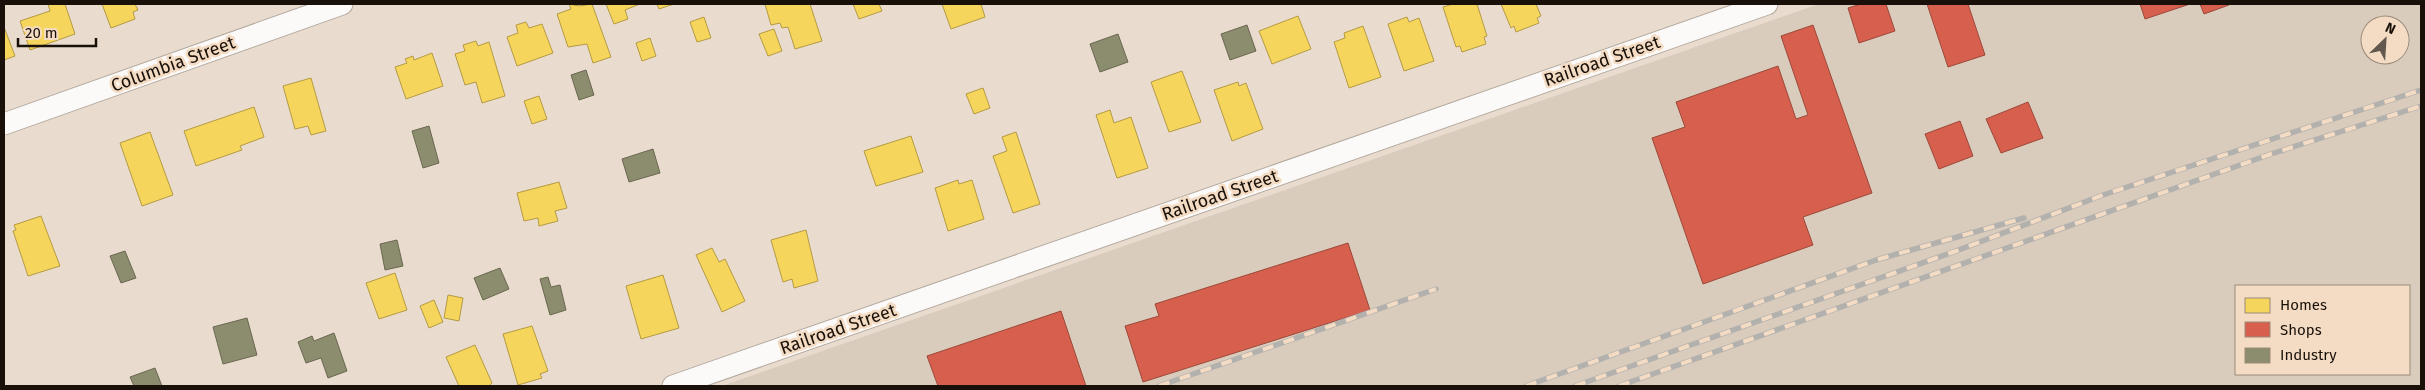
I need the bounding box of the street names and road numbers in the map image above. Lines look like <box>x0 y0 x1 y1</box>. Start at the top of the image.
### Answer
street label: Columbia Street <box>108 31 239 97</box>
street label: Railroad Street <box>1541 31 1664 91</box>
street label: Railroad Street <box>1159 165 1282 225</box>
street label: Railroad Street <box>777 299 900 359</box>

